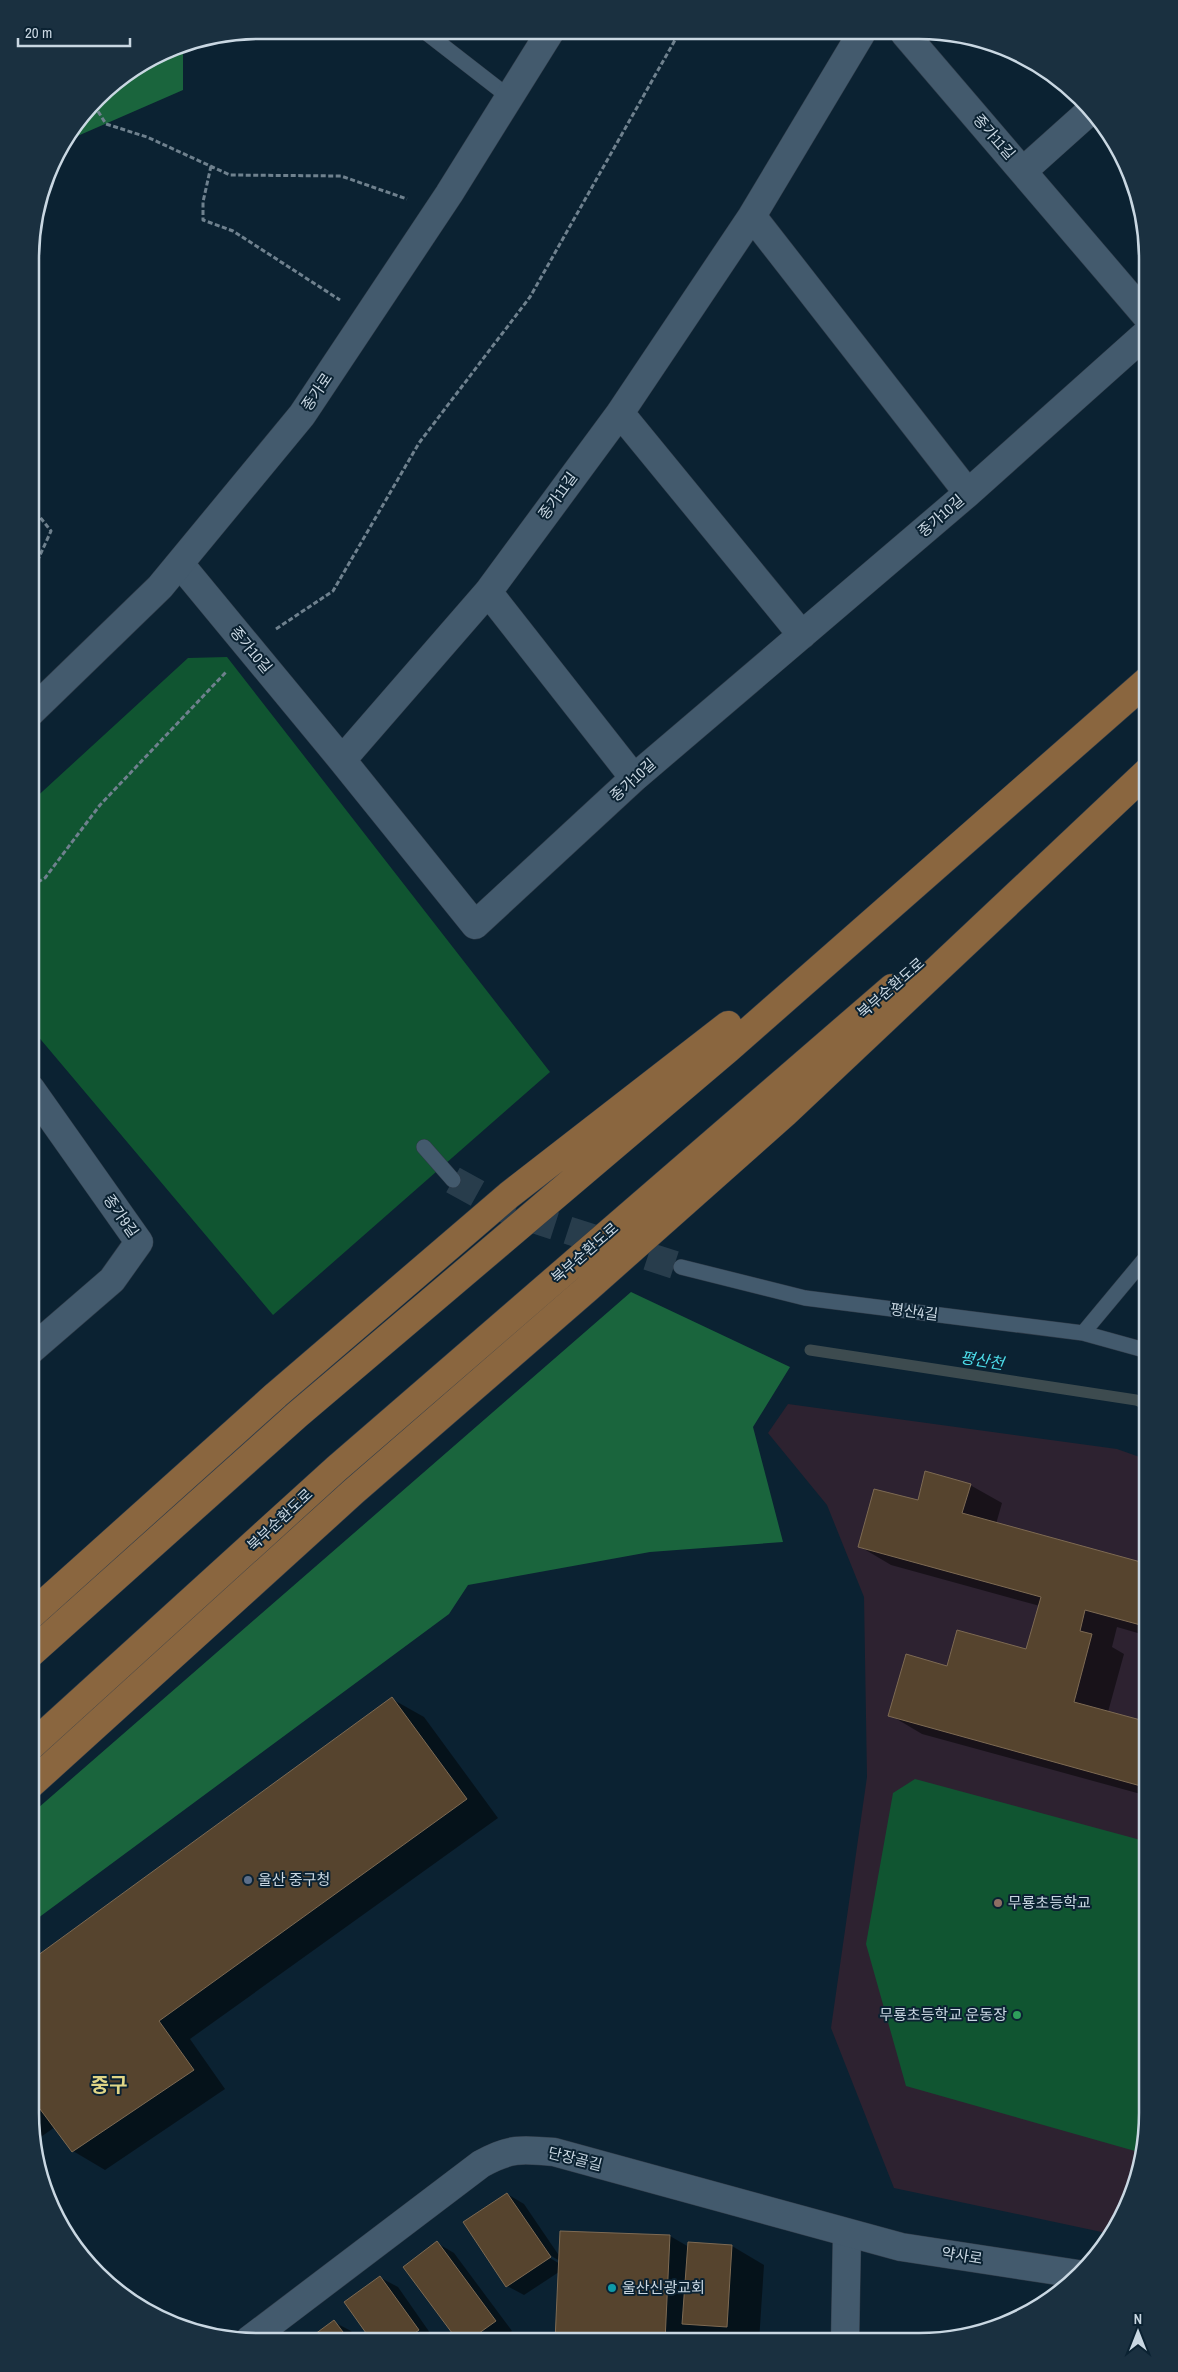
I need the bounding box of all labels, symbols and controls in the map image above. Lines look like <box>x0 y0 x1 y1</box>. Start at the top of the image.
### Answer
scale bar <box>18 15 130 47</box>
text: 20 m <box>25 22 52 43</box>
street label: 종가11길 <box>969 109 1020 164</box>
street label: 종가로 <box>296 369 337 415</box>
street label: 종가11길 <box>533 468 582 524</box>
street label: 종가10길 <box>913 490 968 542</box>
street label: 종가10길 <box>226 622 277 678</box>
street label: 종가10길 <box>605 753 660 806</box>
street label: 북부순환도로 <box>853 953 929 1023</box>
street label: 종가9길 <box>99 1190 144 1241</box>
street label: 북부순환도로 <box>547 1218 623 1288</box>
street label: 평산4길 <box>889 1298 939 1325</box>
water label: 평산천 <box>958 1346 1008 1375</box>
street label: 북부순환도로 <box>242 1484 317 1556</box>
place label: 울산 중구청 <box>258 1869 330 1890</box>
marker: 울산 중구청 <box>242 1874 254 1886</box>
place label: 무룡초등학교 <box>1008 1892 1091 1913</box>
marker: 무룡초등학교 <box>992 1897 1004 1909</box>
place label: 무룡초등학교 운동장 <box>879 2004 1007 2025</box>
marker: 무룡초등학교 운동장 <box>1011 2009 1023 2021</box>
district label: 중구 <box>91 2071 127 2098</box>
street label: 단장골길 <box>546 2142 604 2175</box>
street label: 약사로 <box>940 2242 984 2269</box>
place label: 울산신광교회 <box>622 2277 705 2298</box>
marker: 울산신광교회 <box>606 2282 618 2294</box>
north arrow <box>1113 2307 1163 2357</box>
text: N <box>1134 2310 1142 2328</box>

